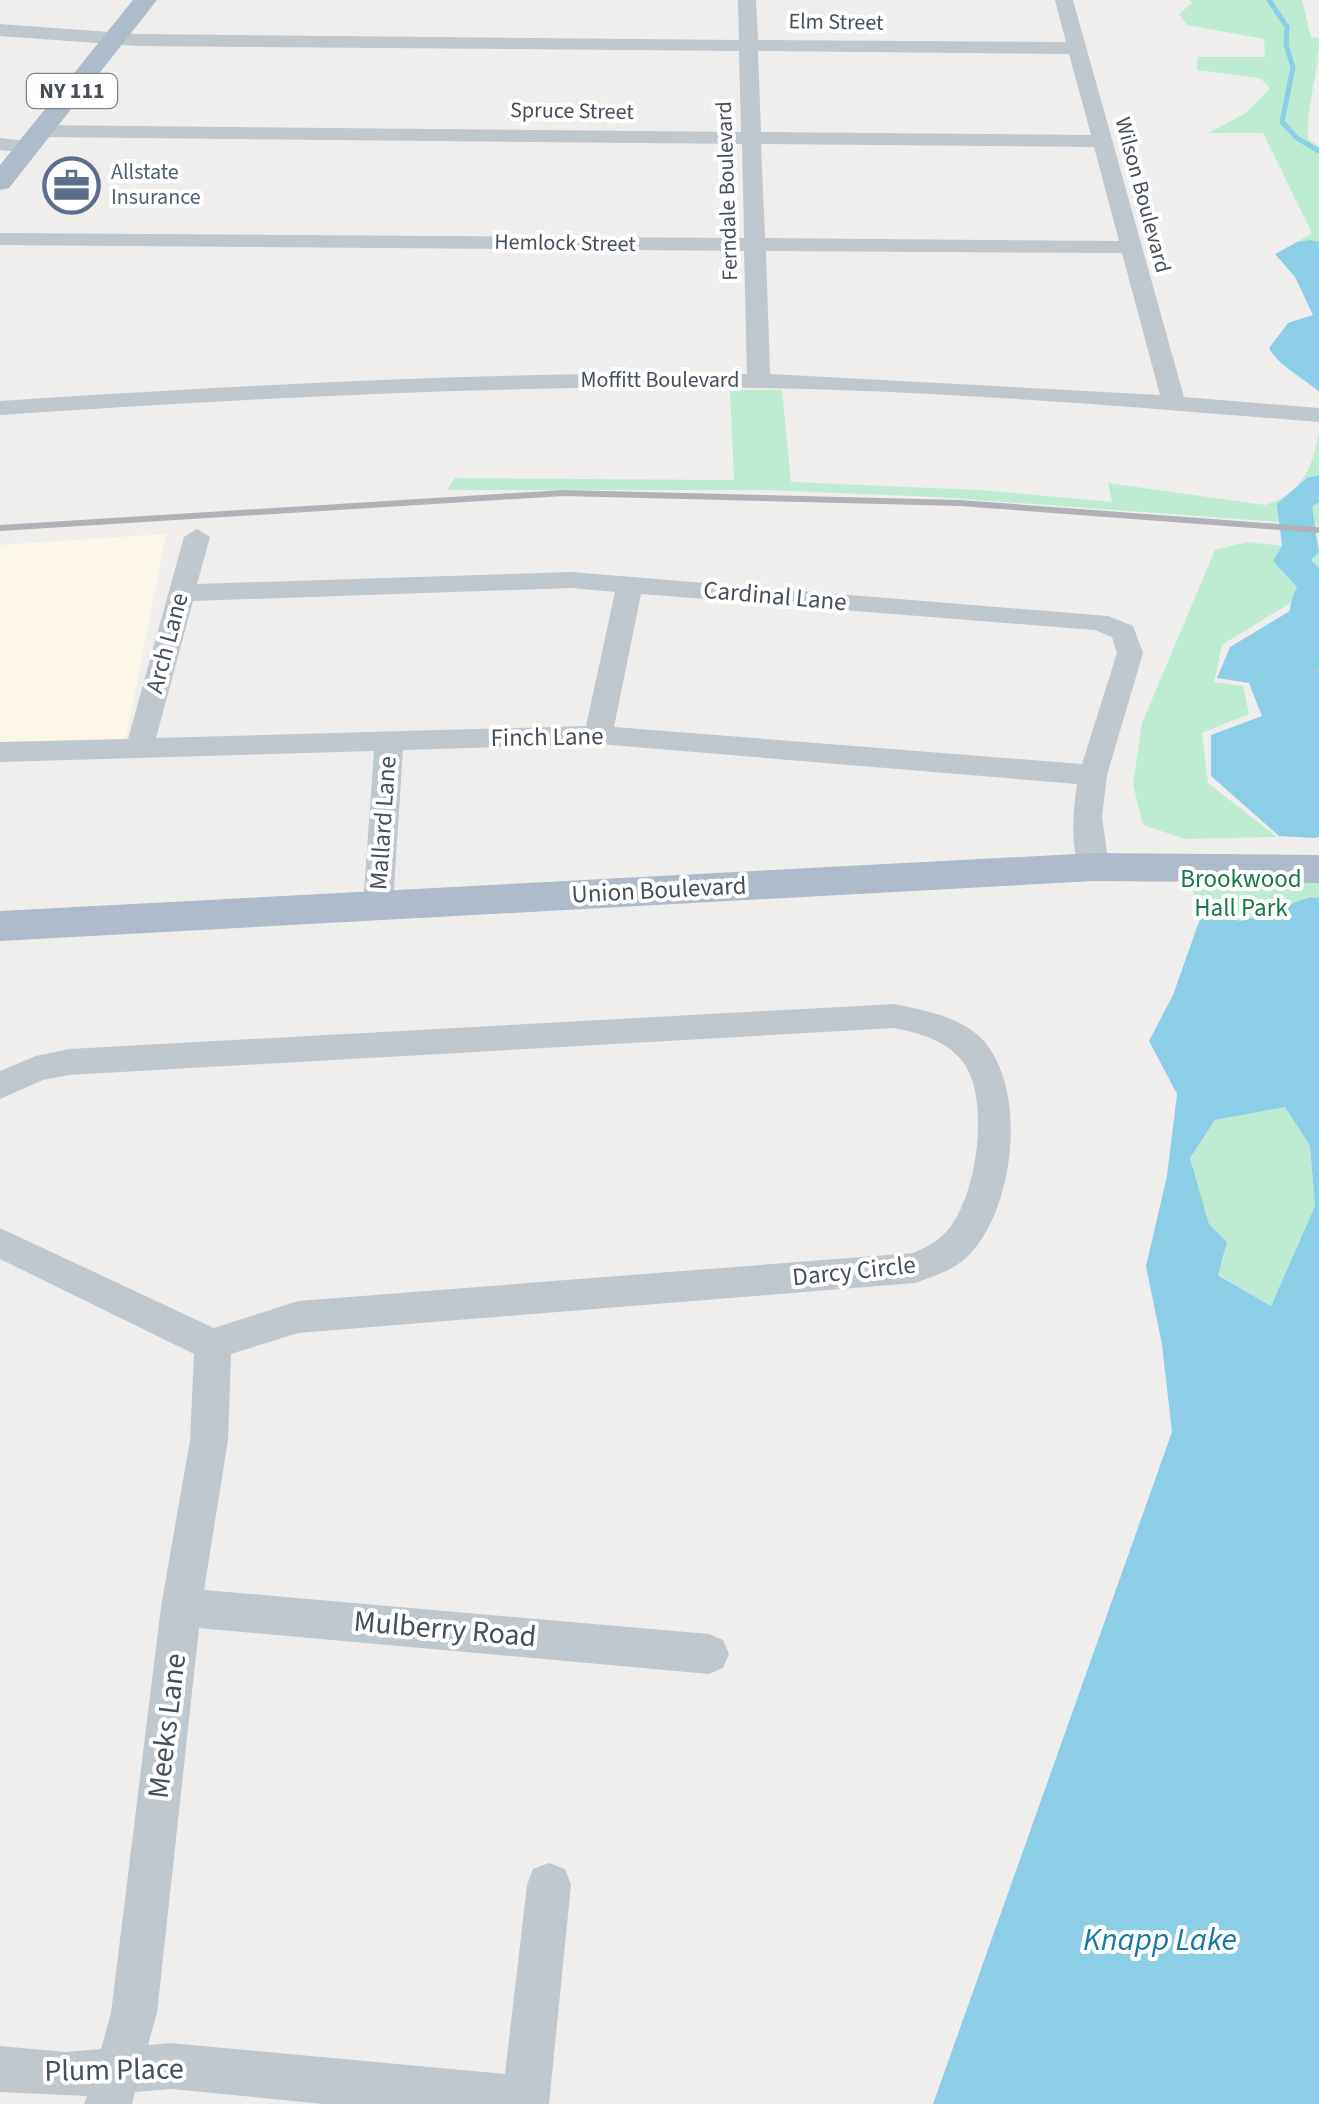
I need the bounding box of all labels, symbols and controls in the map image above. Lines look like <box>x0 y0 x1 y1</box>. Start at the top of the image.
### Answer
street label: Elm Street <box>788 5 884 39</box>
road number: NY 111 <box>27 74 117 108</box>
street label: Spruce Street <box>510 94 635 128</box>
street label: Ferndale Boulevard <box>708 101 746 281</box>
street label: Wilson Boulevard <box>1107 114 1179 276</box>
office icon: Allstate Insurance <box>42 155 102 215</box>
place label: Allstate Insurance <box>111 156 201 213</box>
street label: Hemlock Street <box>494 226 637 260</box>
street label: Moffitt Boulevard <box>581 364 739 396</box>
street label: Cardinal Lane <box>702 572 848 620</box>
street label: Arch Lane <box>136 589 198 697</box>
street label: Finch Lane <box>490 718 604 756</box>
street label: Mallard Lane <box>360 755 406 891</box>
park label: Brookwood Hall Park <box>1180 861 1302 926</box>
street label: Union Boulevard <box>571 867 747 913</box>
street label: Darcy Circle <box>791 1247 917 1295</box>
street label: Mulberry Road <box>352 1600 538 1658</box>
street label: Meeks Lane <box>137 1651 197 1801</box>
water label: Knapp Lake <box>1083 1917 1237 1963</box>
street label: Plum Place <box>44 2047 184 2093</box>

